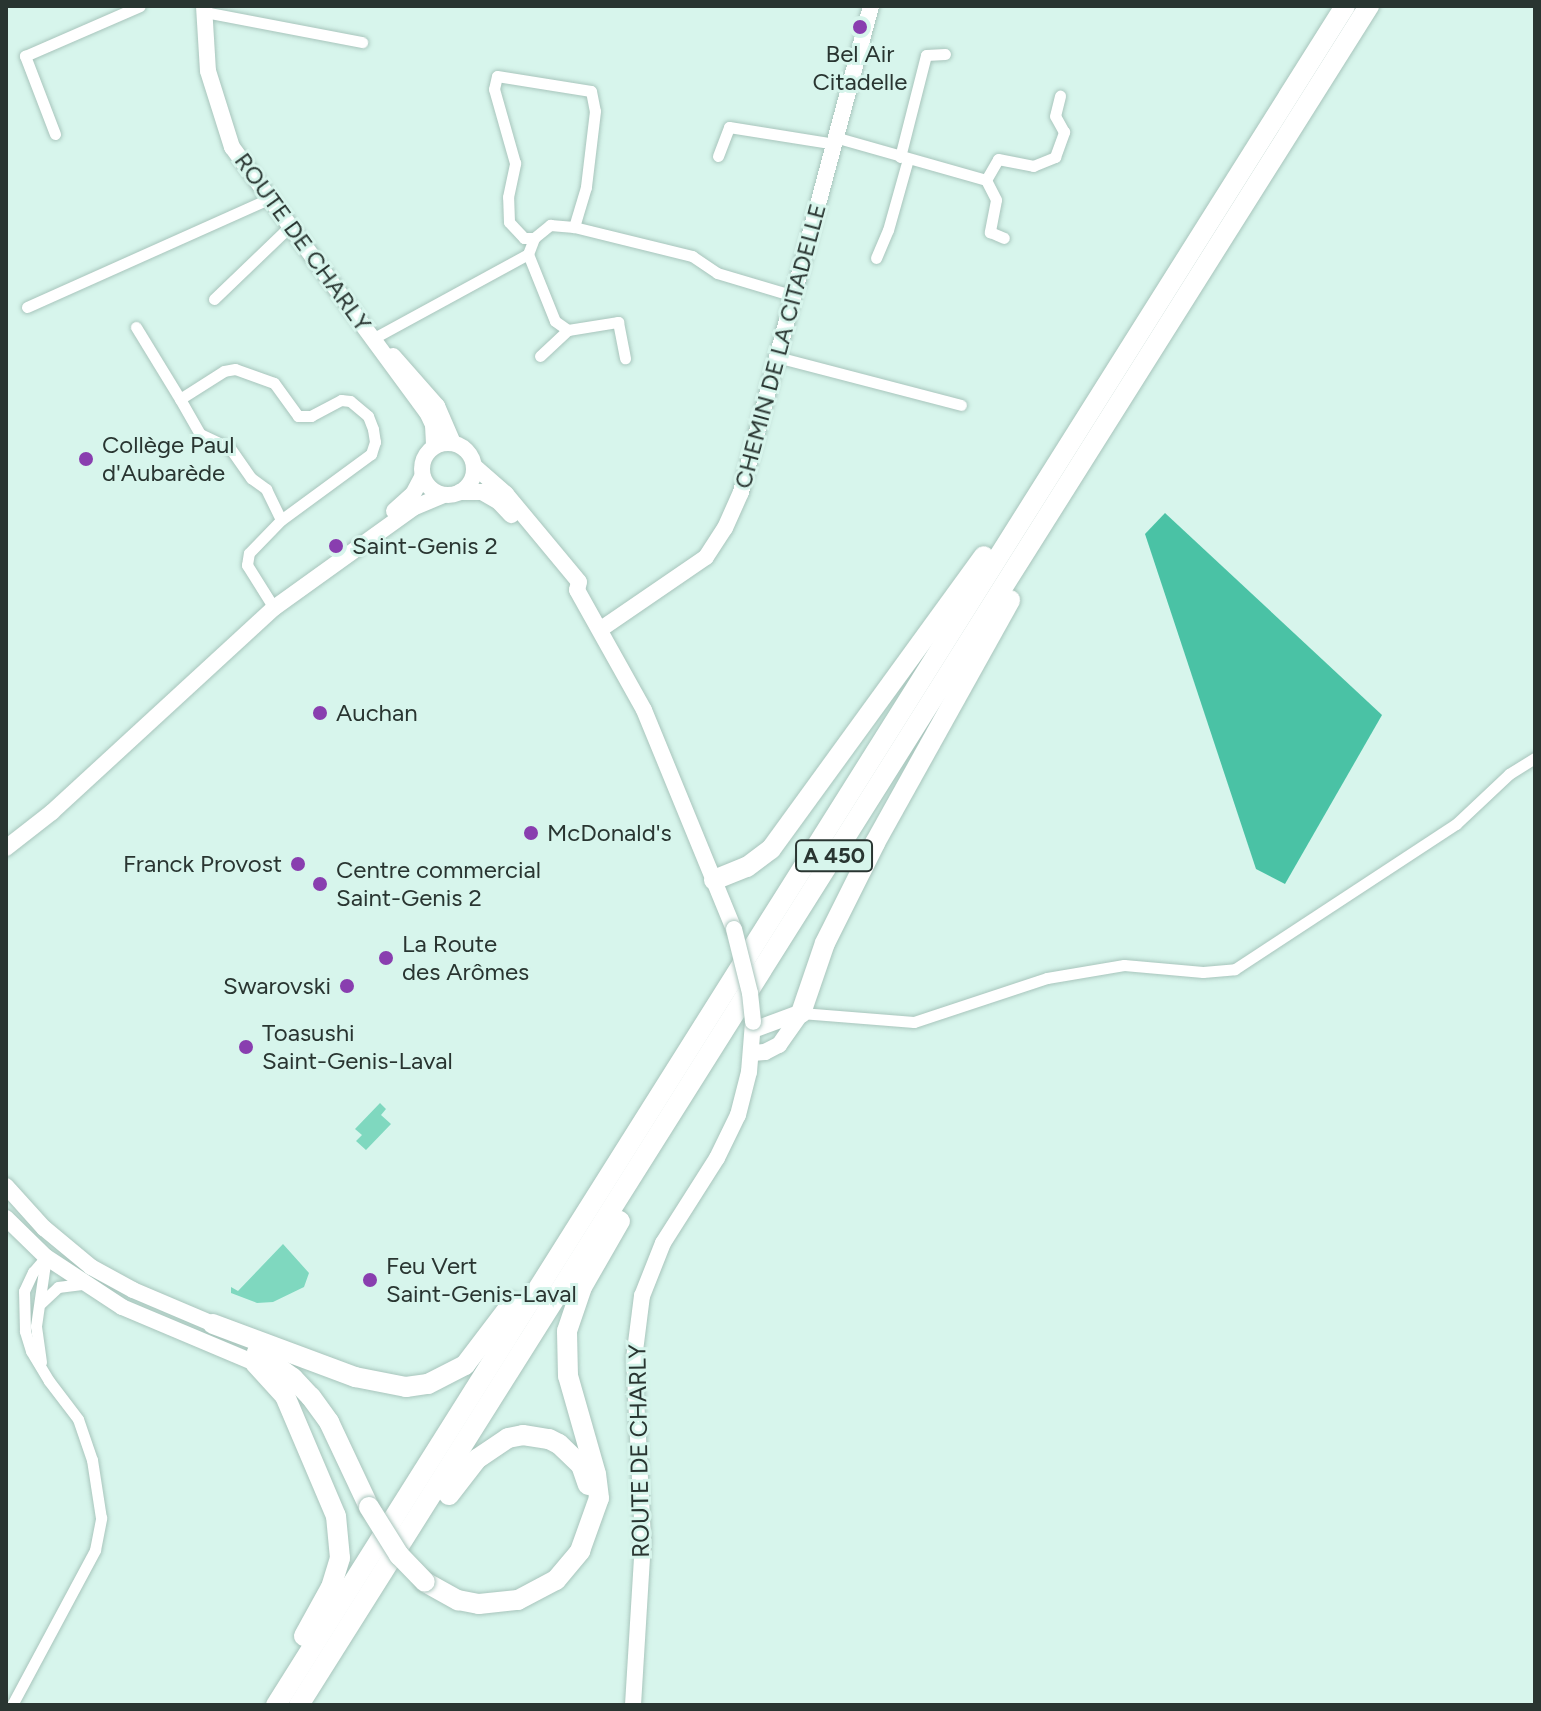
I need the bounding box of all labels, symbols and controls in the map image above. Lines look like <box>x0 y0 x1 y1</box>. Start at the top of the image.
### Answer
marker: Bel Air Citadelle <box>851 18 869 36</box>
place label: Bel Air Citadelle <box>813 40 907 96</box>
street label: ROUTE DE CHARLY <box>229 147 377 337</box>
street label: CHEMIN DE LA CITADELLE <box>728 200 832 492</box>
place label: Collège Paul d'Aubarède <box>102 431 235 487</box>
marker: Collège Paul d'Aubarède <box>77 450 95 468</box>
place label: Saint-Genis 2 <box>352 532 498 560</box>
marker: Saint-Genis 2 <box>327 537 345 555</box>
place label: Auchan <box>336 699 418 727</box>
marker: Auchan <box>311 704 329 722</box>
place label: McDonald's <box>547 819 672 847</box>
marker: McDonald's <box>522 824 540 842</box>
road number: A 450 <box>794 838 874 874</box>
place label: Franck Provost <box>123 850 282 878</box>
marker: Franck Provost <box>289 855 307 873</box>
place label: Centre commercial Saint-Genis 2 <box>336 856 541 912</box>
marker: Centre commercial Saint-Genis 2 <box>311 875 329 893</box>
place label: La Route des Arômes <box>402 930 529 986</box>
marker: La Route des Arômes <box>377 949 395 967</box>
place label: Swarovski <box>223 972 331 1000</box>
marker: Swarovski <box>338 977 356 995</box>
place label: Toasushi Saint-Genis-Laval <box>262 1019 453 1075</box>
marker: Toasushi Saint-Genis-Laval <box>237 1038 255 1056</box>
place label: Feu Vert Saint-Genis-Laval <box>386 1252 577 1308</box>
marker: Feu Vert Saint-Genis-Laval <box>361 1271 379 1289</box>
street label: ROUTE DE CHARLY <box>623 1344 655 1558</box>

